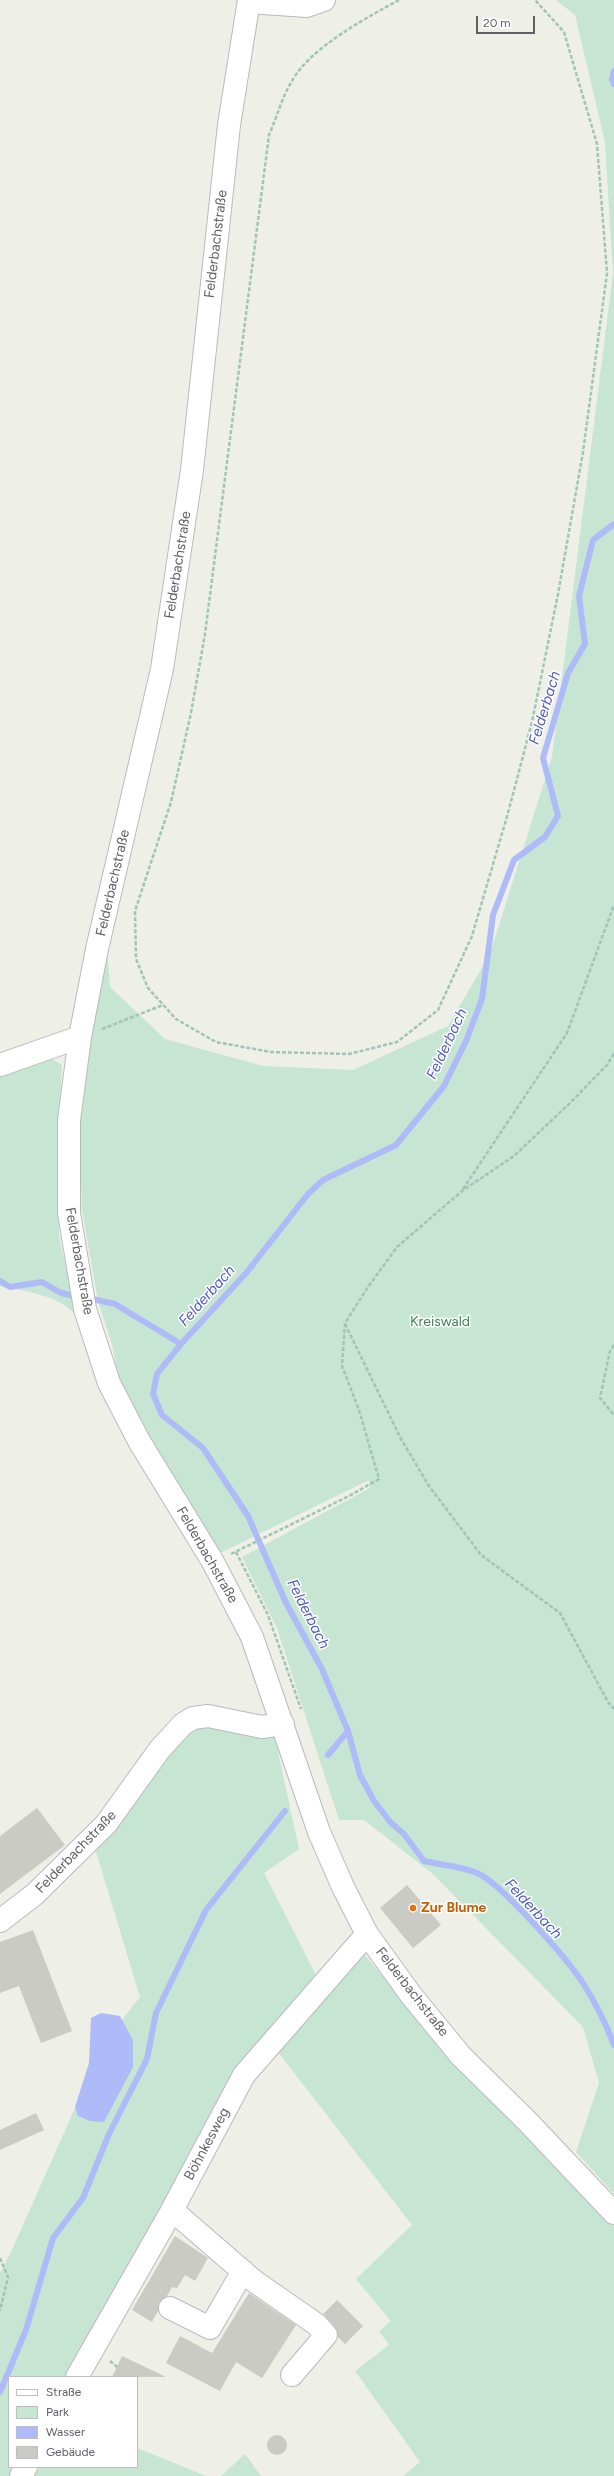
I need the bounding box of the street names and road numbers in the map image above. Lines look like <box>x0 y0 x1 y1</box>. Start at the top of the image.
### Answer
street label: Felderbachstraße <box>201 189 231 299</box>
street label: Felderbachstraße <box>161 510 195 620</box>
street label: Felderbachstraße <box>93 828 133 938</box>
street label: Felderbachstraße <box>61 1206 97 1316</box>
street label: Felderbachstraße <box>173 1504 241 1606</box>
street label: Felderbachstraße <box>32 1807 120 1897</box>
street label: Felderbachstraße <box>372 1944 452 2040</box>
street label: Böhnkesweg <box>181 2105 233 2183</box>

